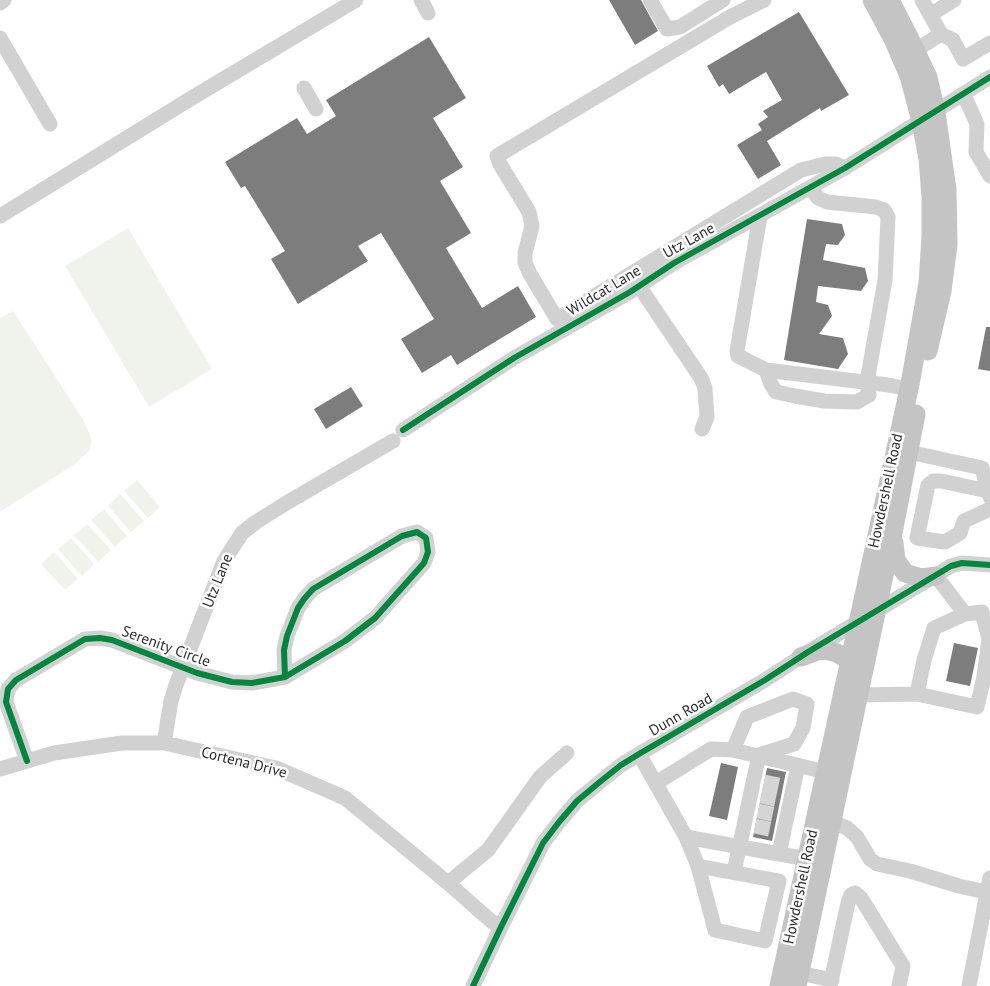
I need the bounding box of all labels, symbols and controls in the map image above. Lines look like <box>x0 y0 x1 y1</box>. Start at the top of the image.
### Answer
street label: Utz Lane <box>660 219 718 263</box>
street label: Wildcat Lane <box>564 262 644 320</box>
street label: Howdershell Road <box>865 432 907 550</box>
street label: Utz Lane <box>199 552 237 610</box>
street label: Serenity Circle <box>119 623 213 671</box>
street label: Dunn Road <box>646 690 716 740</box>
street label: Cortena Drive <box>199 744 289 782</box>
street label: Howdershell Road <box>780 828 822 946</box>

